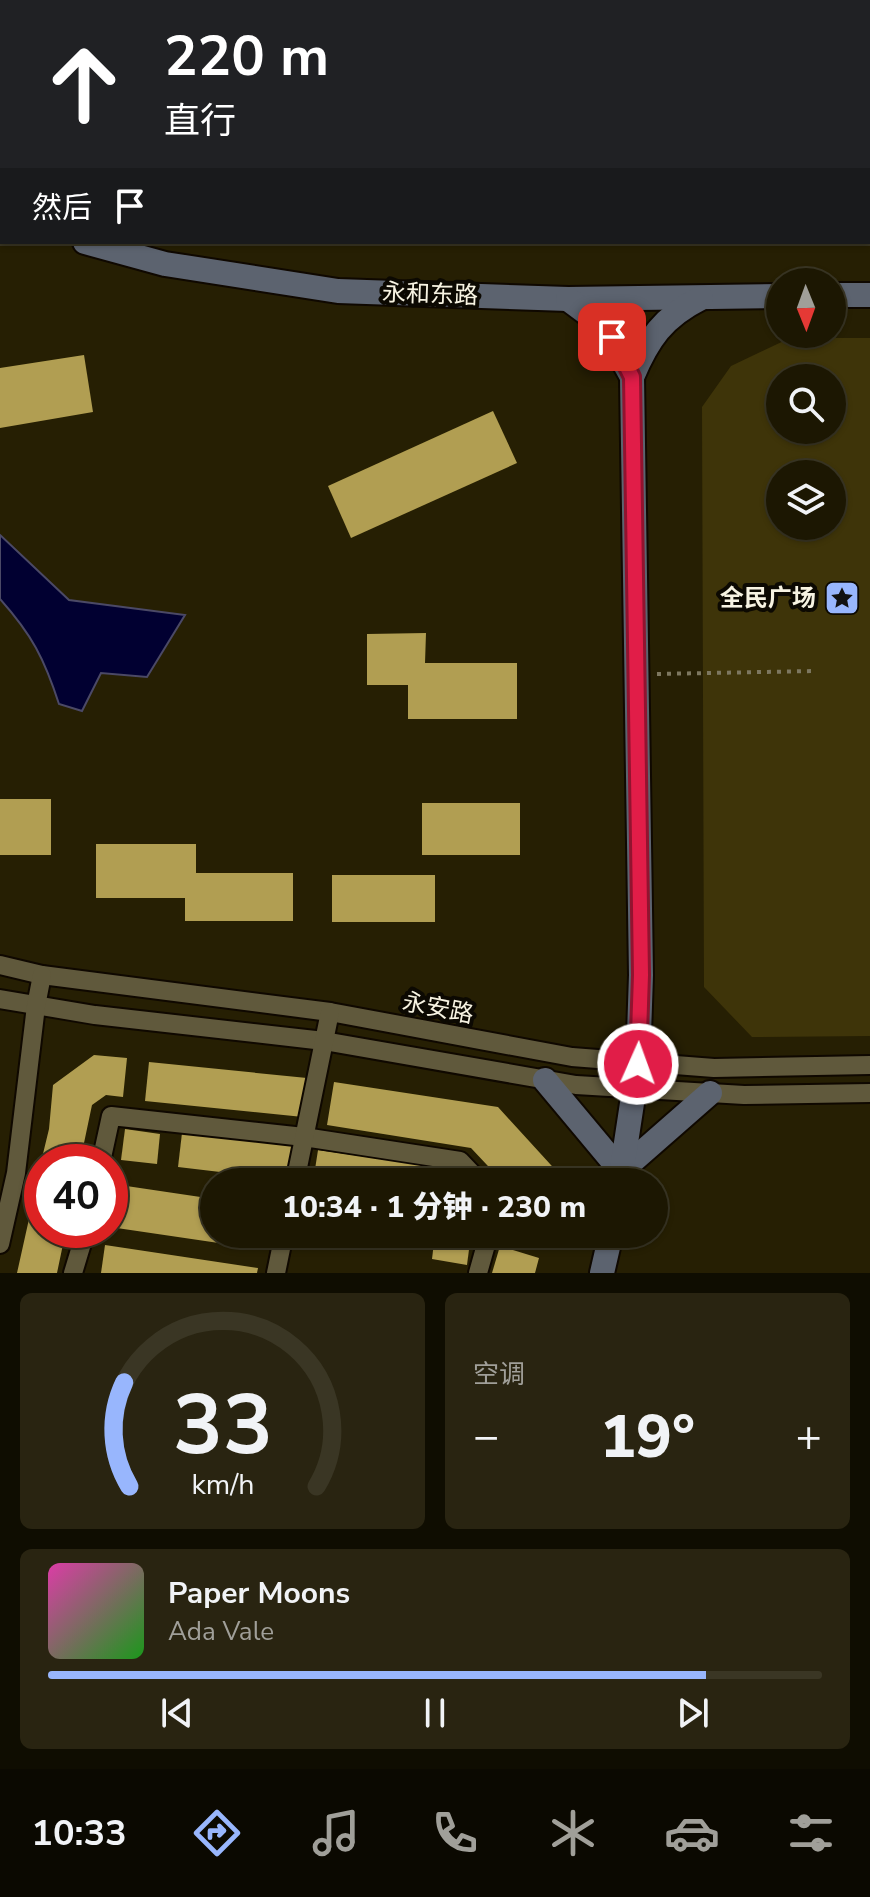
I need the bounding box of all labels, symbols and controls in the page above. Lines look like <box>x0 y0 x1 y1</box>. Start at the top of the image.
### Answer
text: 220 m <box>164 18 329 95</box>
icon: ahead <box>32 32 136 136</box>
text: 直行 <box>164 97 236 146</box>
icon: arrive <box>108 184 152 228</box>
text: 然后 <box>32 188 92 229</box>
north arrow <box>766 268 846 348</box>
map controls <box>766 268 846 540</box>
street label: 永和东路 <box>381 276 479 312</box>
pin <box>578 303 646 371</box>
icon: arrive <box>590 315 634 359</box>
button: search <box>766 364 846 444</box>
button: layers <box>766 460 846 540</box>
place icon: 全民广场 <box>823 579 861 617</box>
place label: 全民广场 <box>720 582 816 614</box>
street label: 永安路 <box>400 985 476 1031</box>
position arrow <box>596 1022 680 1106</box>
speed limit sign: 40 <box>24 1144 128 1248</box>
text: 10:34 · 1 分钟 · 230 m <box>282 1187 586 1228</box>
text: 空调 <box>473 1357 525 1392</box>
text: 33 <box>173 1369 272 1482</box>
text: 19° <box>600 1396 695 1478</box>
text: − <box>473 1407 499 1467</box>
text: + <box>796 1407 822 1467</box>
text: km/h <box>191 1465 254 1504</box>
text: Paper Moons <box>168 1573 350 1614</box>
text: Ada Vale <box>168 1614 274 1649</box>
icon: previous <box>155 1691 199 1735</box>
icon: pause <box>413 1691 457 1735</box>
icon: next <box>671 1691 715 1735</box>
icon: directions <box>189 1805 245 1861</box>
icon: music <box>308 1805 364 1861</box>
icon: phone <box>427 1805 483 1861</box>
icon: climate <box>545 1805 601 1861</box>
icon: car <box>664 1805 720 1861</box>
icon: filters <box>783 1805 839 1861</box>
text: 10:33 <box>31 1809 127 1858</box>

